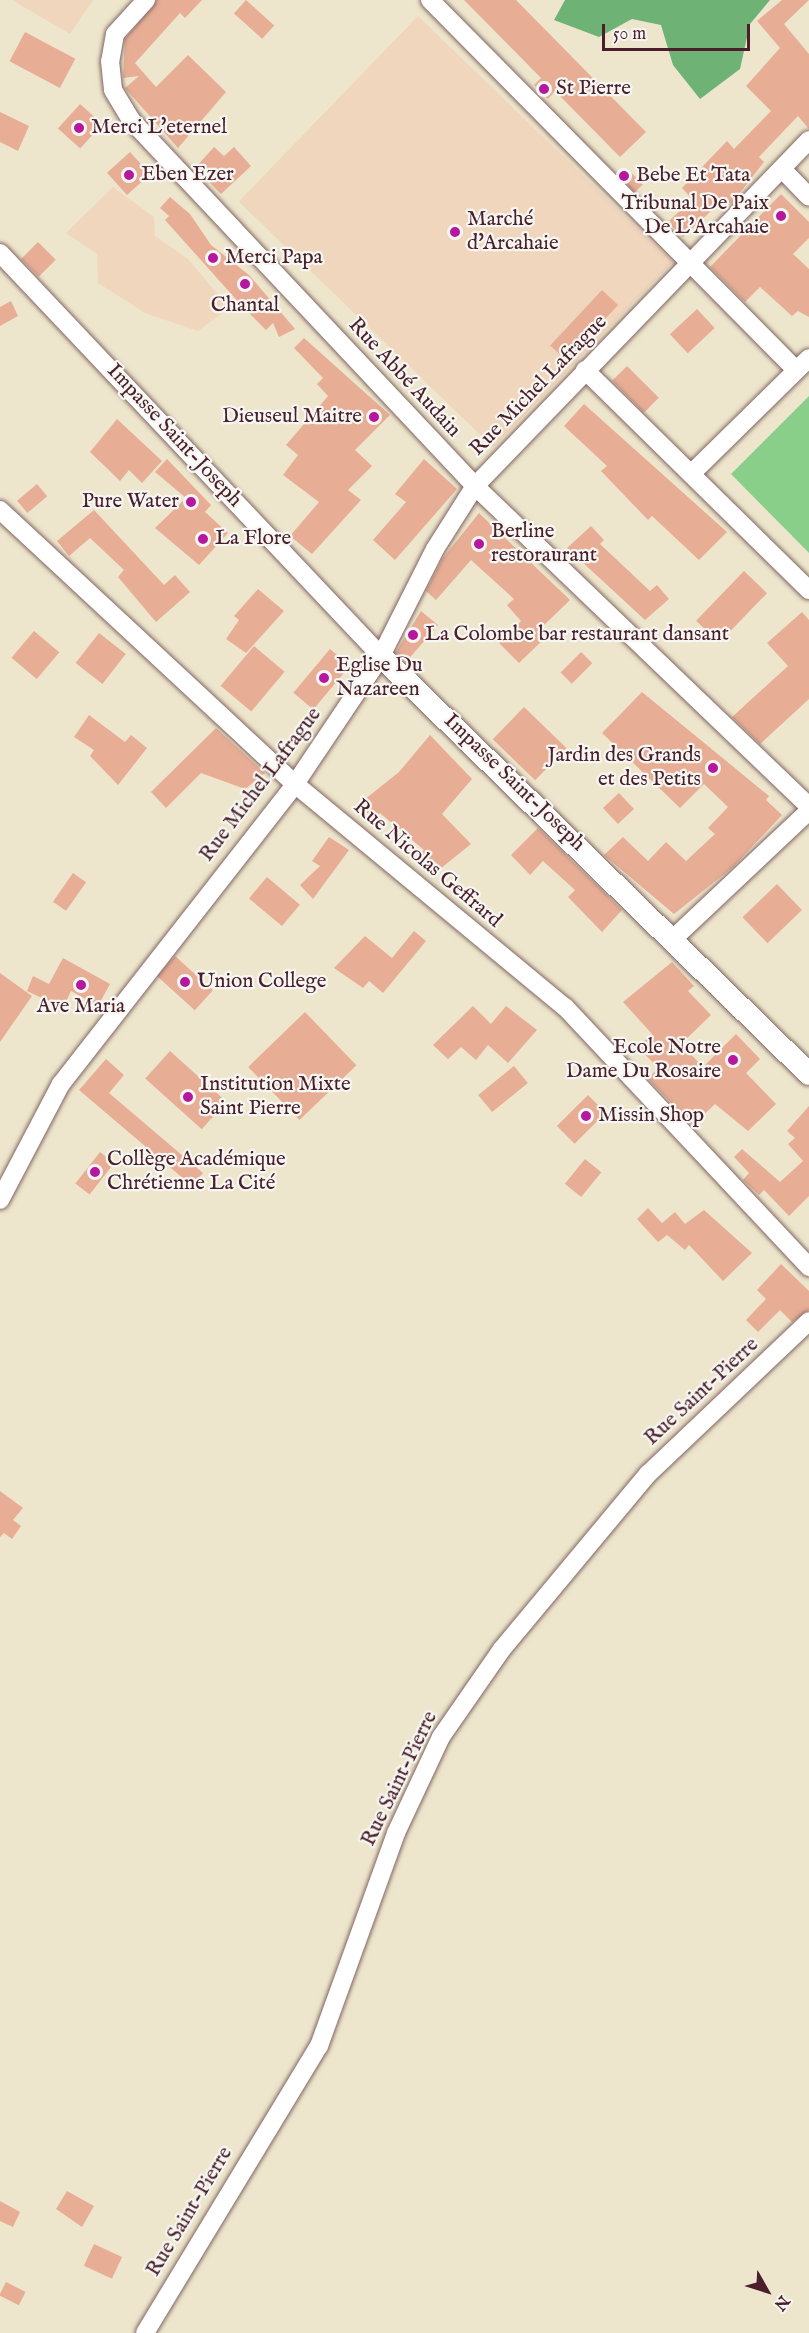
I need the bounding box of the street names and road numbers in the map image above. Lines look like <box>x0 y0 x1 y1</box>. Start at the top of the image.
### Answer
street label: Rue Michel Lafrague <box>465 310 613 462</box>
street label: Rue Abbé Audain <box>342 313 466 443</box>
street label: Impasse Saint-Joseph <box>101 359 247 513</box>
street label: Rue Michel Lafrague <box>195 703 327 867</box>
street label: Impasse Saint-Joseph <box>438 709 590 857</box>
street label: Rue Nicolas Geffrard <box>348 795 506 933</box>
street label: Rue Saint-Pierre <box>640 1333 764 1451</box>
street label: Rue Saint-Pierre <box>356 1707 444 1851</box>
street label: Rue Saint-Pierre <box>141 2143 239 2281</box>

